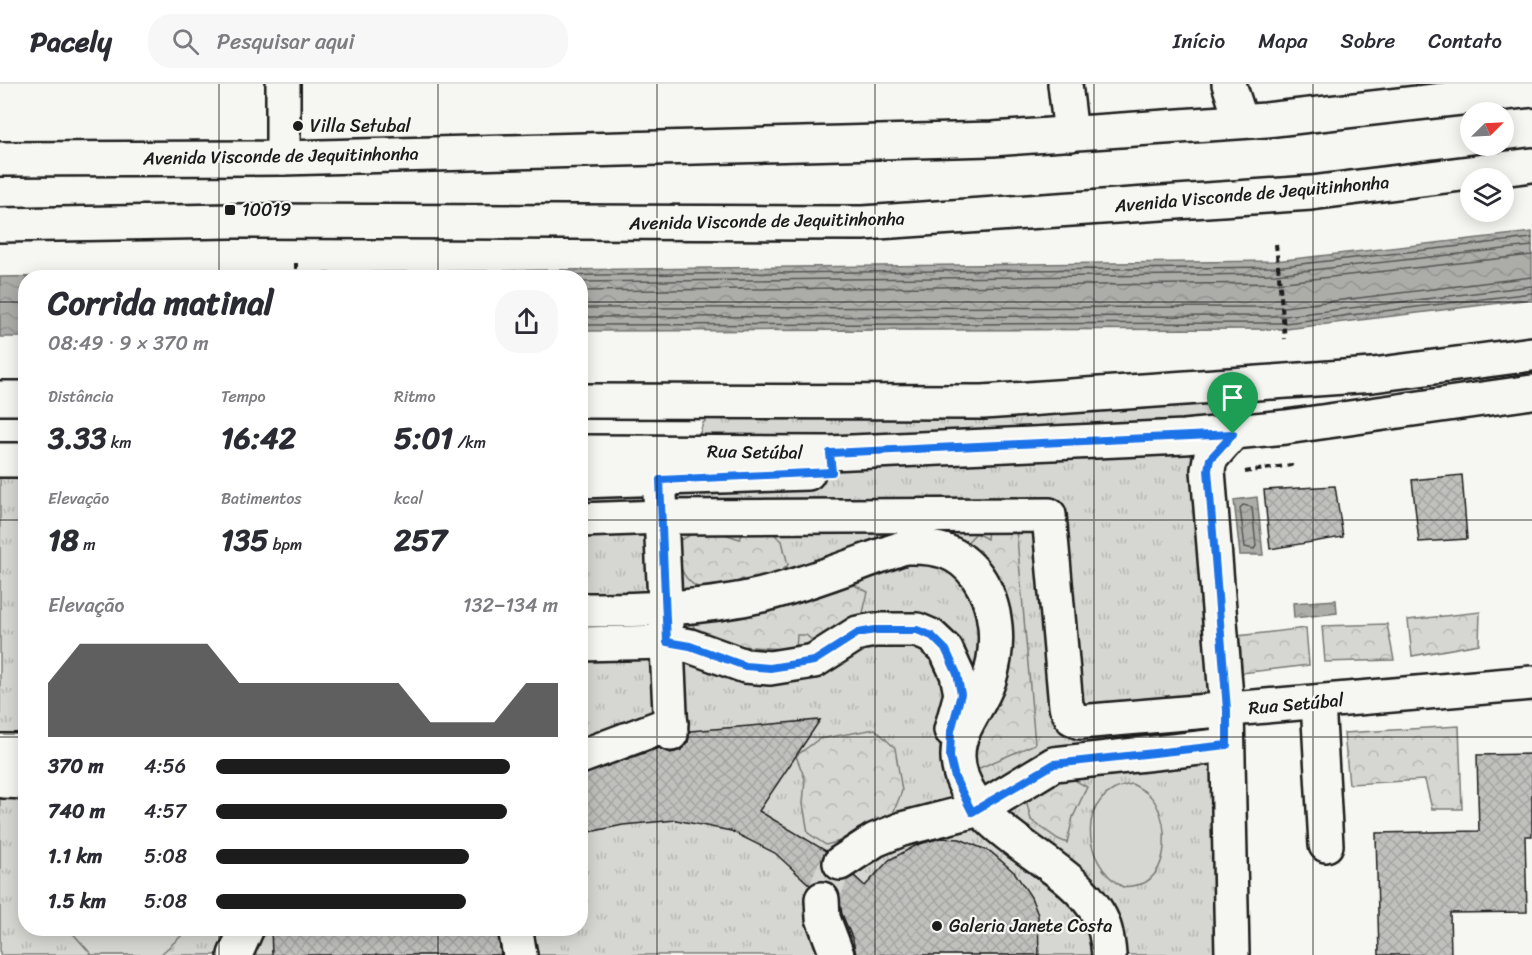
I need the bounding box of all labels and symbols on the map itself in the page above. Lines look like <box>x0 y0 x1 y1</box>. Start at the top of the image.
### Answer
north arrow <box>1460 102 1514 156</box>
place label: Villa Setubal <box>310 110 411 142</box>
marker: Villa Setubal <box>291 119 305 133</box>
street label: Avenida Visconde de Jequitinhonha <box>142 138 419 174</box>
street label: Avenida Visconde de Jequitinhonha <box>1112 166 1391 222</box>
place label: 10019 <box>242 194 291 226</box>
marker: 10019 <box>223 203 237 217</box>
street label: Avenida Visconde de Jequitinhonha <box>628 203 905 239</box>
pin <box>1207 372 1258 434</box>
street label: Rua Setúbal <box>707 435 804 469</box>
street label: Rua Setúbal <box>1247 684 1346 724</box>
place label: Galeria Janete Costa <box>949 910 1112 942</box>
marker: Galeria Janete Costa <box>930 919 944 933</box>

